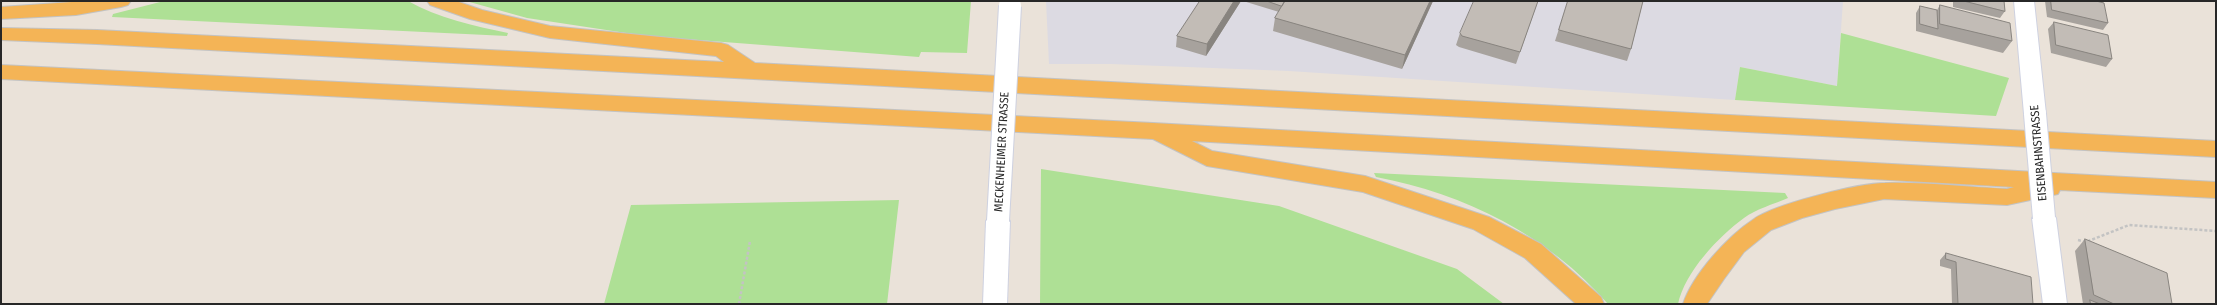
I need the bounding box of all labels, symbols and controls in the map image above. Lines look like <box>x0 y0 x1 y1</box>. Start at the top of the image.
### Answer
street label: MECKENHEIMER STRASSE <box>992 91 1012 213</box>
street label: EISENBAHNSTRASSE <box>2028 104 2050 202</box>

